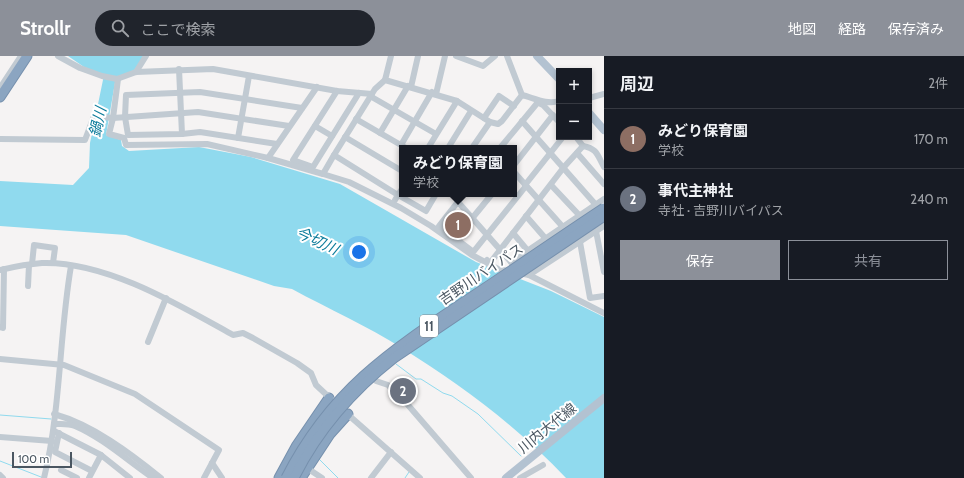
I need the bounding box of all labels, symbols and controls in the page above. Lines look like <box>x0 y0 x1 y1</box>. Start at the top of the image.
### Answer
search box <box>95 10 375 46</box>
text: Strollr <box>20 17 71 40</box>
icon: search <box>109 17 131 39</box>
text: 地図 <box>788 20 816 38</box>
text: 経路 <box>838 20 866 38</box>
text: 保存済み <box>888 20 944 38</box>
text: ここで検索 <box>141 21 216 39</box>
map controls <box>556 68 592 140</box>
button: + <box>556 68 592 104</box>
text: 周辺 <box>620 74 654 94</box>
text: 2件 <box>928 75 948 91</box>
water label: 鍋川 <box>86 103 111 139</box>
button: − <box>556 104 592 140</box>
text: みどり保育園 <box>658 122 748 140</box>
text: 1 <box>631 131 635 147</box>
text: 170 m <box>914 131 948 147</box>
text: 学校 <box>658 142 684 158</box>
popup <box>399 145 517 197</box>
text: みどり保育園 <box>413 154 503 172</box>
text: 学校 <box>413 174 439 190</box>
text: 事代主神社 <box>658 182 733 200</box>
text: 2 <box>630 191 636 207</box>
text: 240 m <box>910 191 948 207</box>
text: 寺社 · 吉野川バイパス <box>658 202 784 218</box>
pin: 1 <box>445 210 471 240</box>
water label: 今切川 <box>293 223 343 260</box>
street label: 吉野川バイパス <box>435 239 527 309</box>
button: 保存 <box>620 240 780 280</box>
button: 共有 <box>788 240 948 280</box>
your location <box>349 242 369 262</box>
road number: 11 <box>420 315 438 337</box>
pin: 2 <box>390 376 416 406</box>
street label: 川内大代線 <box>514 399 580 457</box>
scale bar <box>12 450 72 469</box>
text: 100 m <box>18 452 49 466</box>

